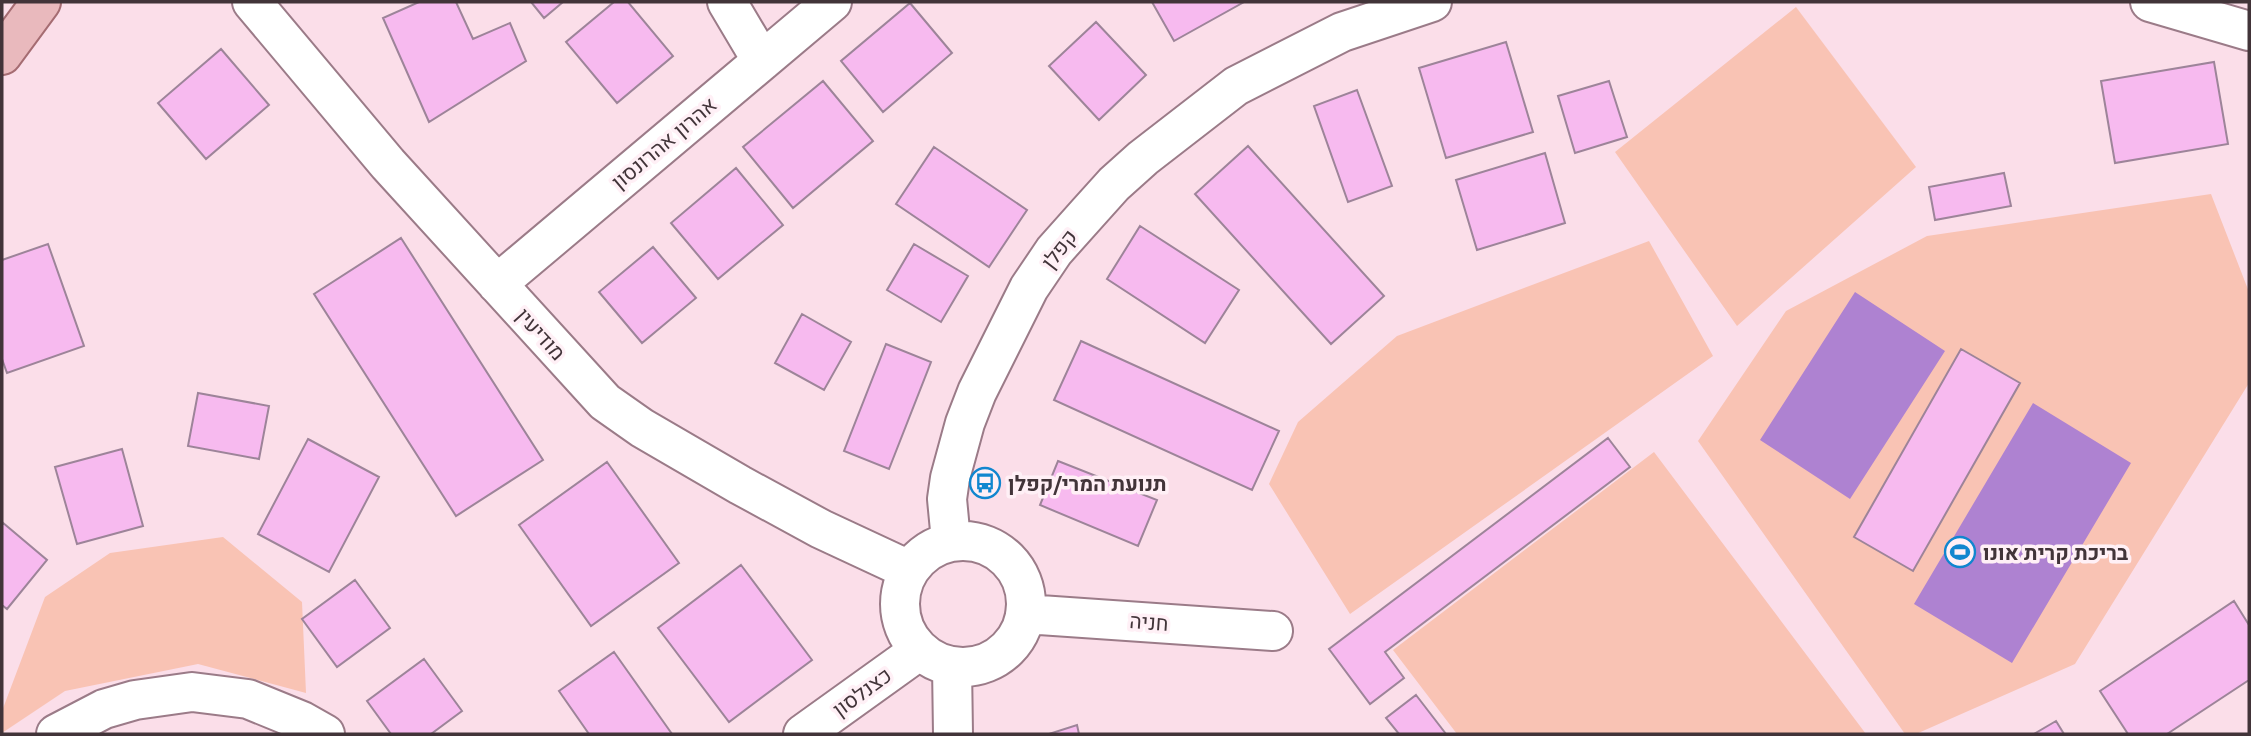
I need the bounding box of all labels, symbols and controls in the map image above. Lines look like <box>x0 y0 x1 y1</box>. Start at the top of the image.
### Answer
street label: אהרון אהרונסון <box>606 91 722 195</box>
street label: קפלן <box>1035 224 1083 274</box>
street label: מודיעין <box>510 302 572 366</box>
bus stop icon: תנועת המרי/קפלן <box>968 466 1002 500</box>
place label: תנועת המרי/קפלן <box>1008 470 1167 497</box>
sports icon: בריכת קרית אונו <box>1943 535 1977 569</box>
place label: בריכת קרית אונו <box>1983 539 2129 566</box>
street label: חניה <box>1129 607 1169 637</box>
street label: כצנלסון <box>827 661 897 723</box>

